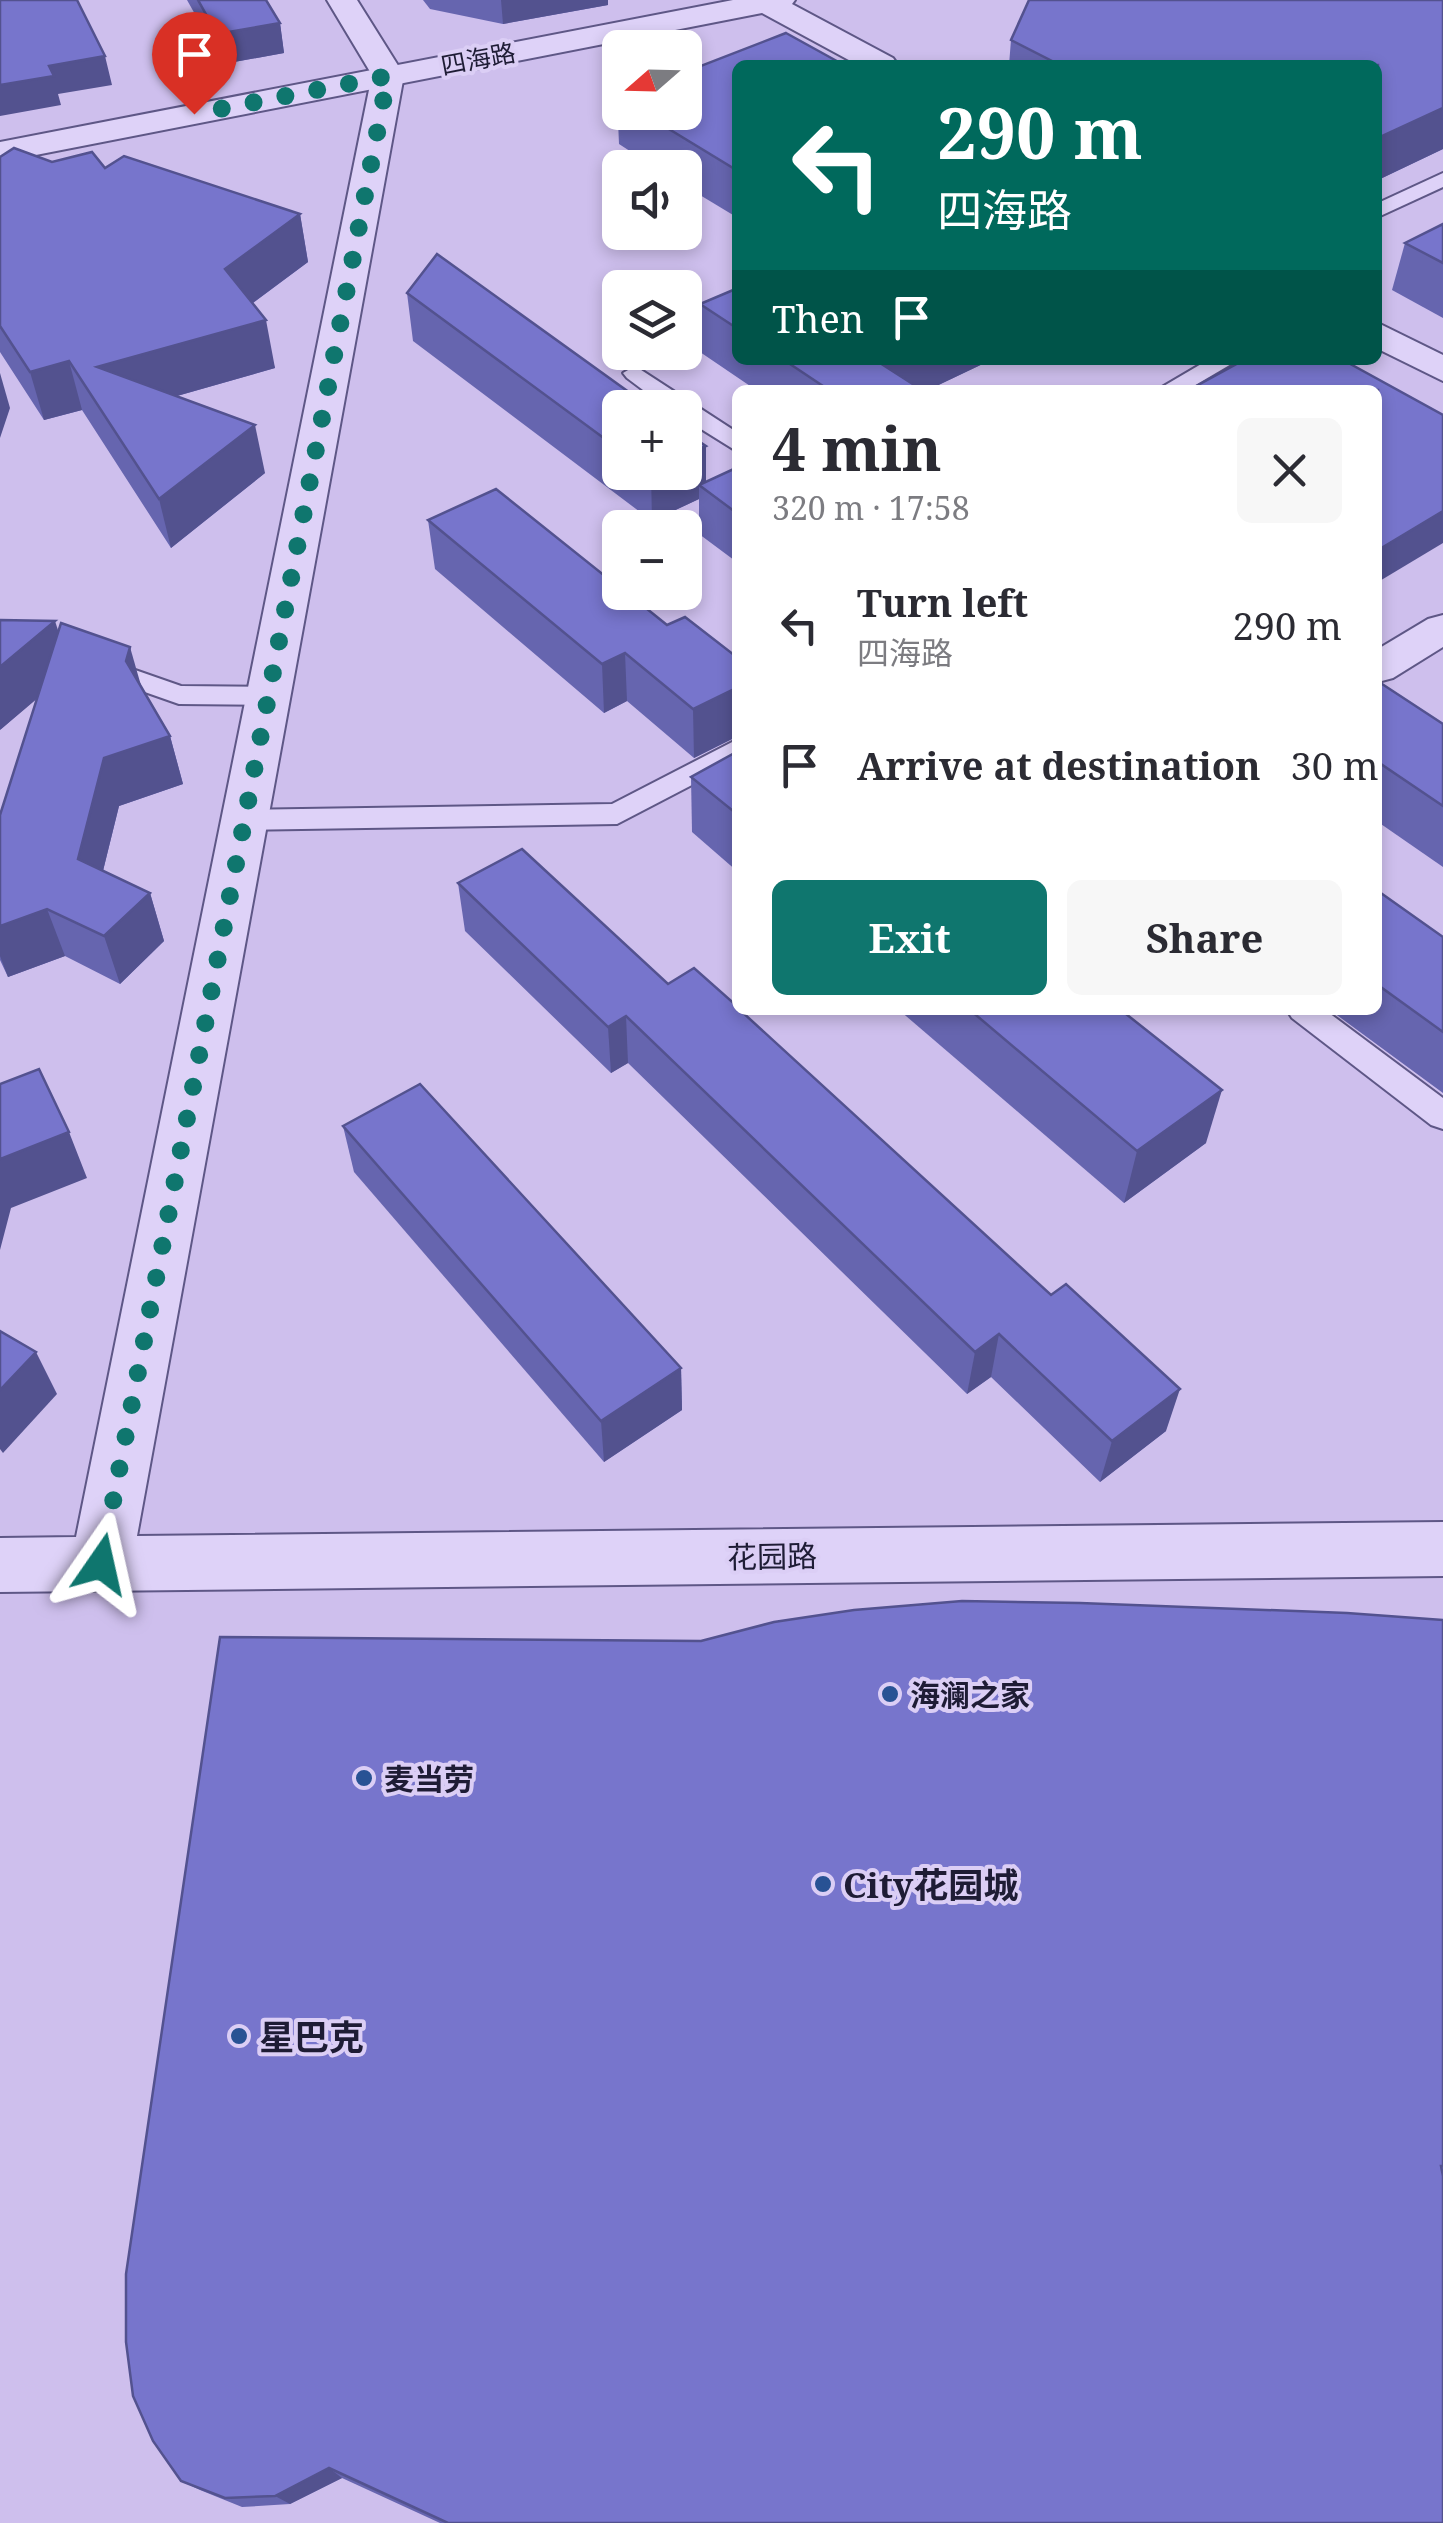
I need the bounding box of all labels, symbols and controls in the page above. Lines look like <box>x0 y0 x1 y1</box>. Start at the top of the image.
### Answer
pin <box>152 12 237 115</box>
icon: arrive <box>167 27 222 82</box>
north arrow <box>602 30 702 130</box>
map controls <box>602 30 702 610</box>
street label: 四海路 <box>438 34 518 82</box>
text: 290 m <box>937 84 1143 180</box>
icon: left <box>772 100 902 230</box>
button: sound <box>602 150 702 250</box>
text: 四海路 <box>937 179 1072 240</box>
button: layers <box>602 270 702 370</box>
icon: arrive <box>884 290 939 345</box>
text: Then <box>772 292 864 344</box>
button: + <box>602 390 702 490</box>
text: 4 min <box>772 407 942 489</box>
button: close <box>1237 418 1342 523</box>
text: 320 m · 17:58 <box>772 486 970 529</box>
button: − <box>602 510 702 610</box>
text: Turn left <box>857 576 1028 628</box>
icon: left <box>772 598 827 653</box>
text: 290 m <box>1232 599 1342 651</box>
text: 四海路 <box>857 631 953 674</box>
icon: arrive <box>772 738 827 793</box>
text: Arrive at destination <box>857 739 1261 791</box>
text: 30 m <box>1291 739 1379 791</box>
button: Exit <box>772 880 1047 995</box>
button: Share <box>1067 880 1342 995</box>
position arrow <box>49 1512 153 1616</box>
street label: 花园路 <box>727 1535 817 1577</box>
place label: 海澜之家 <box>910 1674 1030 1715</box>
marker: 海澜之家 <box>879 1683 901 1705</box>
place label: 麦当劳 <box>384 1758 474 1799</box>
marker: 麦当劳 <box>353 1767 375 1789</box>
place label: City花园城 <box>843 1861 1018 1908</box>
marker: City花园城 <box>812 1873 834 1895</box>
place label: 星巴克 <box>259 2013 364 2060</box>
marker: 星巴克 <box>228 2025 250 2047</box>

